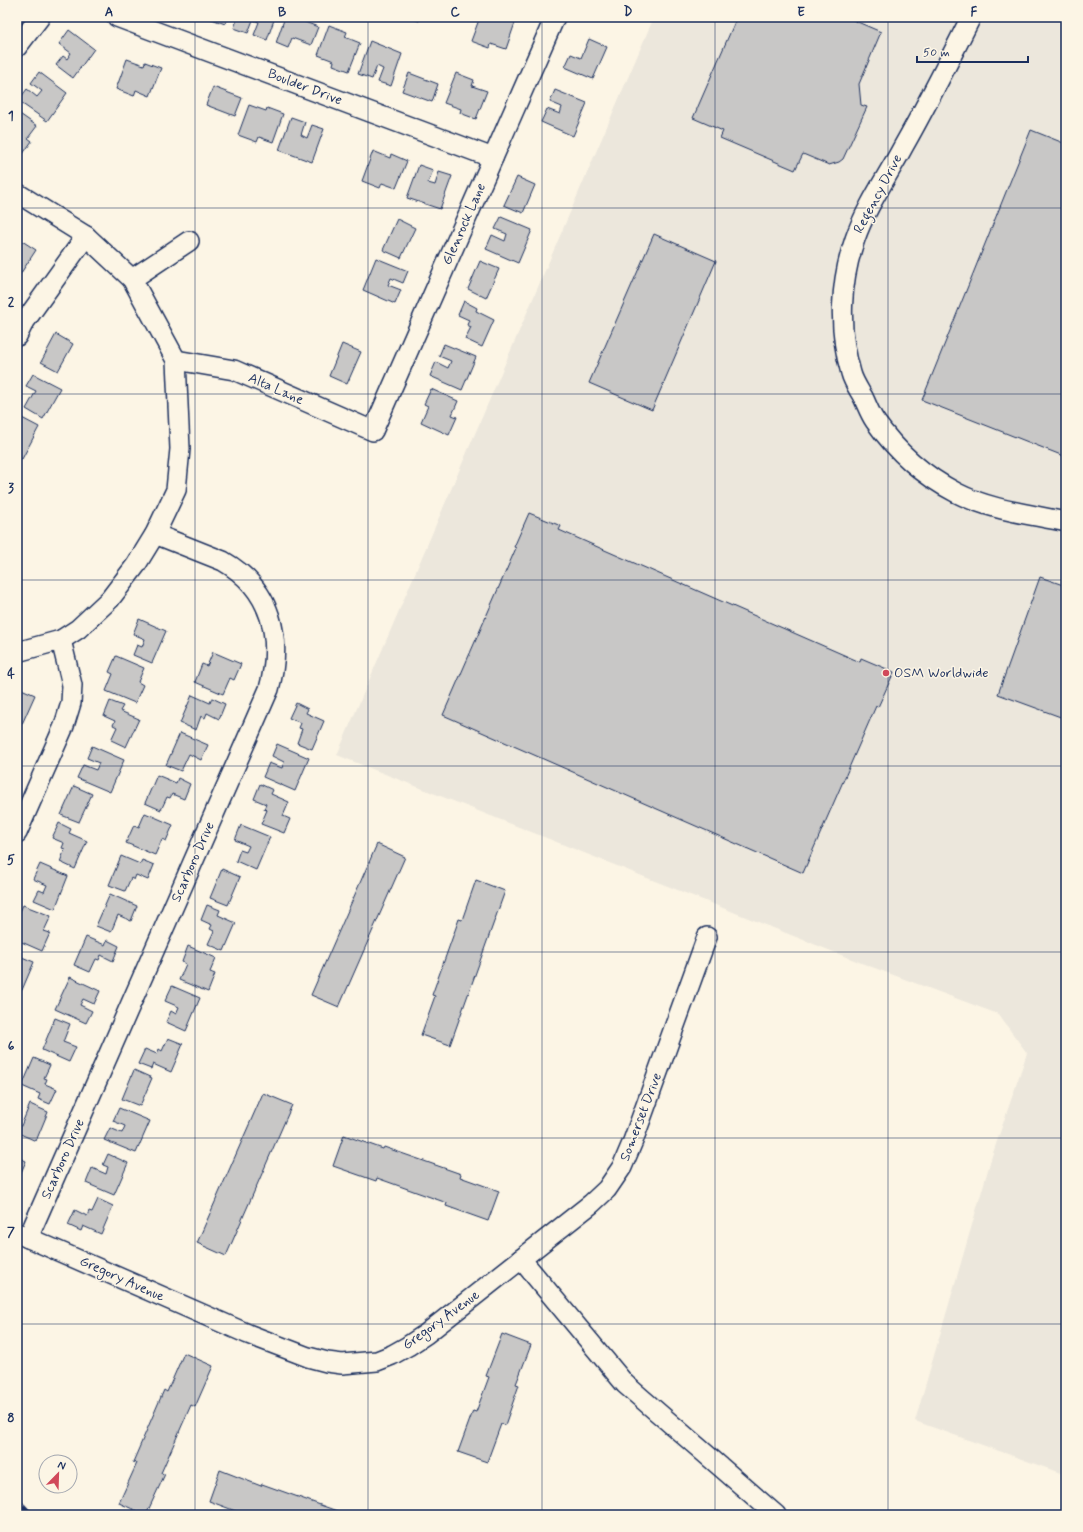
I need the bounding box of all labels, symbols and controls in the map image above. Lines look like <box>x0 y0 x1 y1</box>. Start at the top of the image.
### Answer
text: A <box>105 4 113 21</box>
text: B <box>278 4 287 21</box>
text: C <box>450 4 460 21</box>
text: D <box>624 4 633 21</box>
text: E <box>797 4 805 21</box>
text: F <box>971 4 978 21</box>
scale bar <box>917 38 1028 64</box>
text: 50 m <box>923 45 950 61</box>
street label: Boulder Drive <box>265 65 345 109</box>
text: 1 <box>8 108 14 125</box>
street label: Regency Drive <box>850 151 908 238</box>
street label: Glenrock Lane <box>438 180 490 268</box>
text: 2 <box>8 294 15 311</box>
street label: Alta Lane <box>245 369 307 409</box>
text: 3 <box>8 480 14 497</box>
place label: OSM Worldwide <box>894 664 989 682</box>
text: 4 <box>7 666 15 683</box>
marker: OSM Worldwide <box>881 668 891 678</box>
street label: Scarboro Drive <box>167 819 219 905</box>
text: 5 <box>7 852 15 869</box>
text: 6 <box>8 1038 15 1055</box>
street label: Somerset Drive <box>616 1070 666 1164</box>
street label: Scarboro Drive <box>37 1116 89 1202</box>
text: 7 <box>7 1224 15 1241</box>
street label: Gregory Avenue <box>76 1252 168 1307</box>
street label: Gregory Avenue <box>399 1286 484 1355</box>
text: 8 <box>7 1410 15 1427</box>
north arrow <box>38 1454 78 1494</box>
text: N <box>55 1458 68 1474</box>

